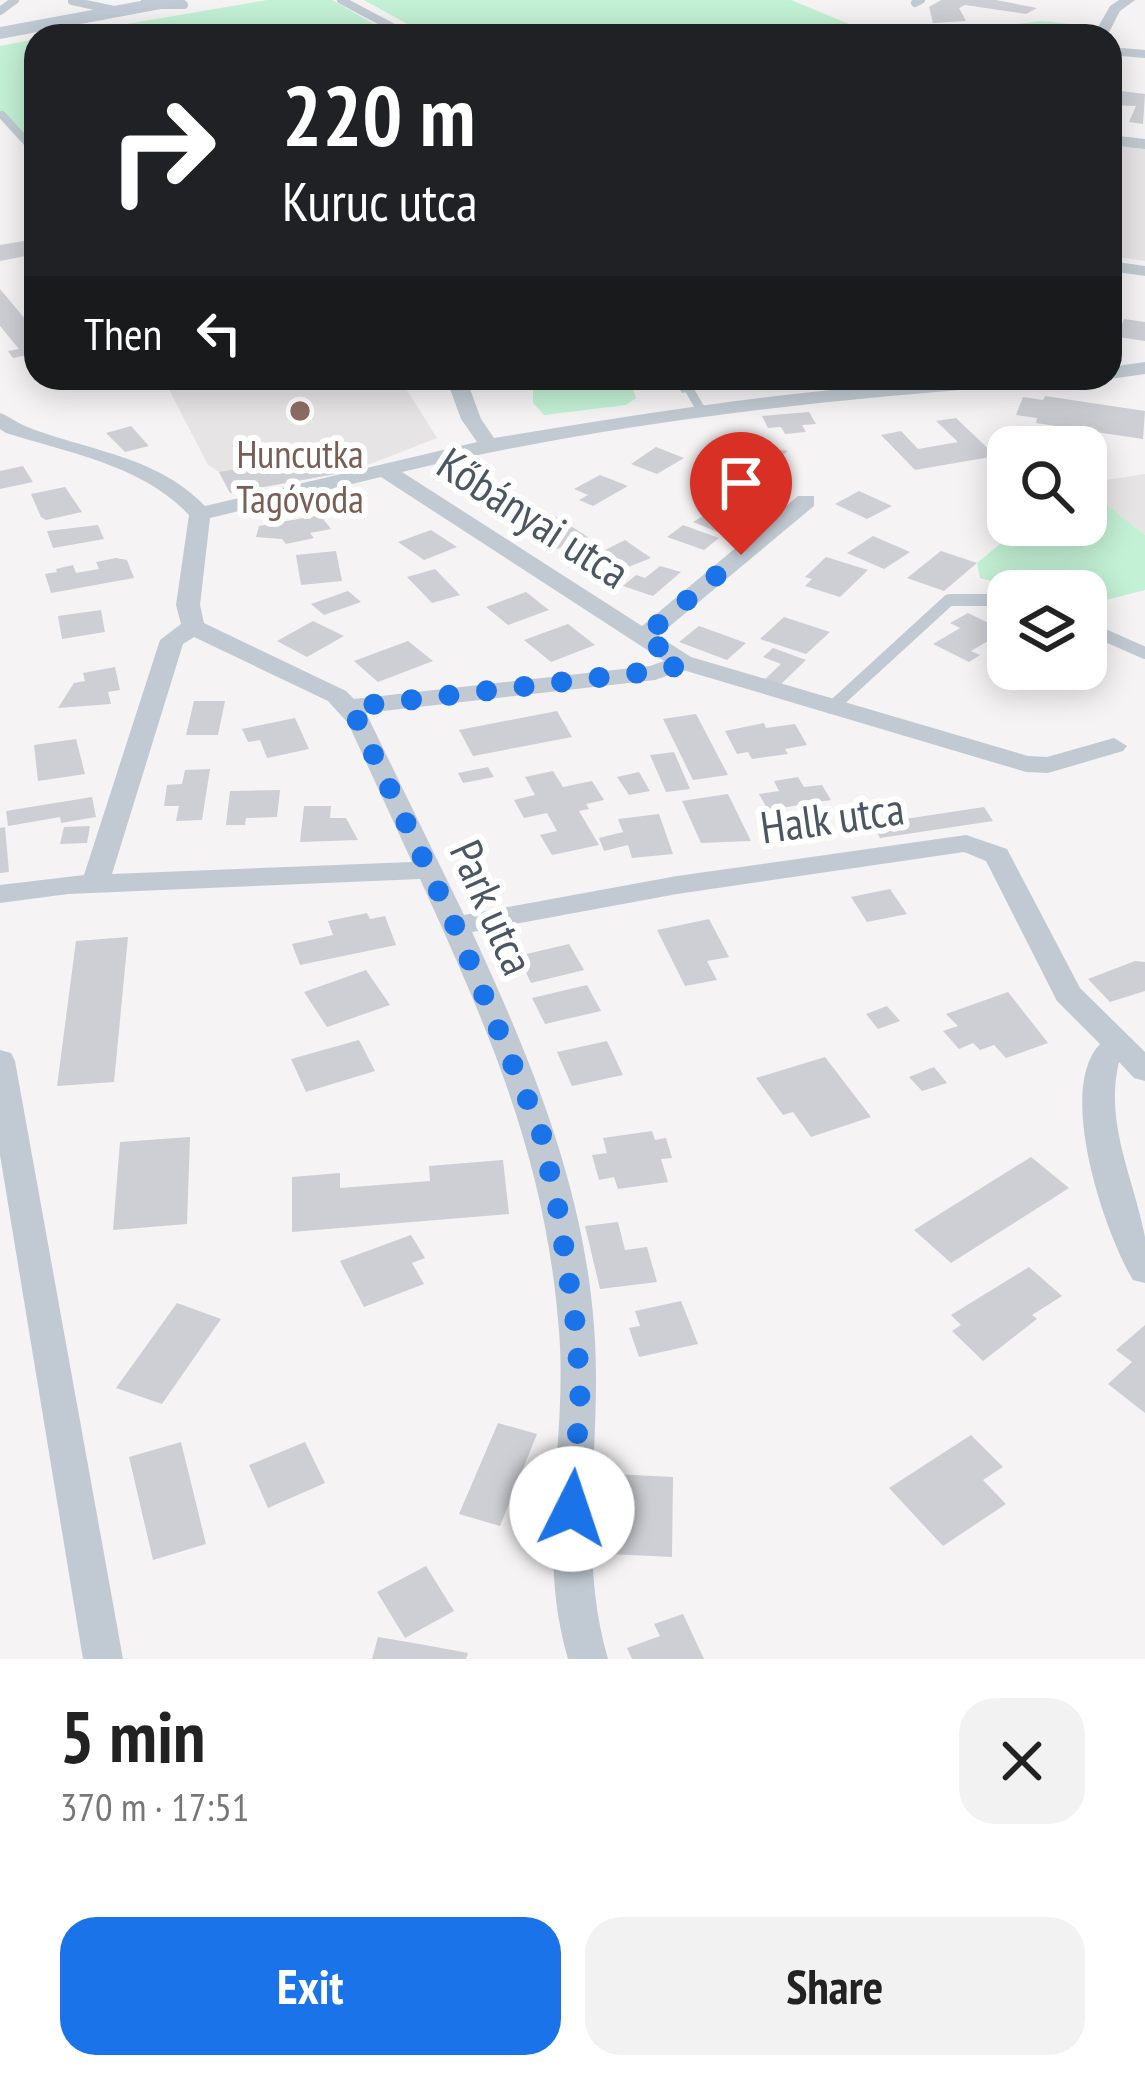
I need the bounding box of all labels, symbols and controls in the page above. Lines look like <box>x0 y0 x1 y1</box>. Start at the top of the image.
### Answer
text: 220 m <box>282 60 475 169</box>
icon: right <box>84 72 240 228</box>
text: Kuruc utca <box>282 166 477 236</box>
icon: left <box>186 300 252 366</box>
text: Then <box>84 304 162 362</box>
marker: Huncutka Tagóvoda <box>287 398 313 424</box>
map controls <box>987 426 1107 690</box>
button: search <box>987 426 1107 546</box>
place label: Huncutka Tagóvoda <box>236 428 364 524</box>
pin <box>690 432 792 555</box>
street label: Kőbányai utca <box>427 434 641 600</box>
icon: arrive <box>708 450 774 516</box>
button: layers <box>987 570 1107 690</box>
street label: Halk utca <box>757 778 907 856</box>
street label: Park utca <box>438 831 548 983</box>
position arrow <box>509 1446 635 1572</box>
text: 5 min <box>60 1689 205 1782</box>
button: close <box>959 1698 1085 1824</box>
text: 370 m · 17:51 <box>60 1781 249 1832</box>
button: Exit <box>60 1917 561 2055</box>
button: Share <box>585 1917 1085 2055</box>

